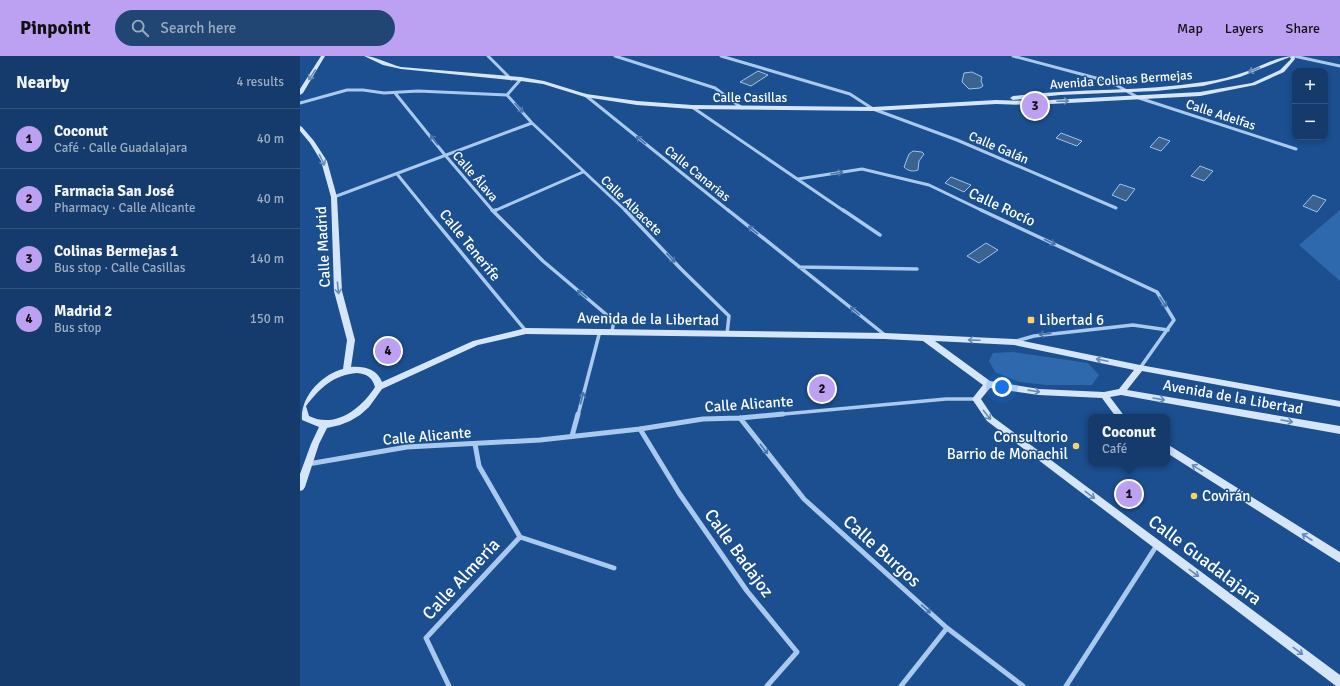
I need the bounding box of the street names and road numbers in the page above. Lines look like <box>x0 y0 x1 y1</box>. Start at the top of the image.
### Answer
street label: Avenida Colinas Bermejas <box>1049 67 1193 93</box>
street label: Calle Casillas <box>713 90 788 106</box>
street label: Calle Adelfas <box>1184 96 1258 134</box>
street label: Calle Galán <box>966 128 1031 168</box>
street label: Calle Canarias <box>661 142 734 205</box>
street label: Calle Álava <box>449 148 501 205</box>
street label: Calle Albacete <box>597 172 666 239</box>
street label: Calle Rocío <box>966 184 1038 230</box>
street label: Calle Tenerife <box>436 205 504 285</box>
street label: Calle Madrid <box>312 206 334 288</box>
street label: Avenida de la Libertad <box>577 309 719 329</box>
street label: Avenida de la Libertad <box>1162 376 1304 418</box>
street label: Calle Alicante <box>704 392 794 416</box>
street label: Calle Alicante <box>382 423 472 449</box>
street label: Calle Badajoz <box>700 505 778 601</box>
street label: Calle Burgos <box>839 510 925 592</box>
street label: Calle Guadalajara <box>1144 510 1266 610</box>
street label: Calle Almería <box>418 534 504 624</box>

